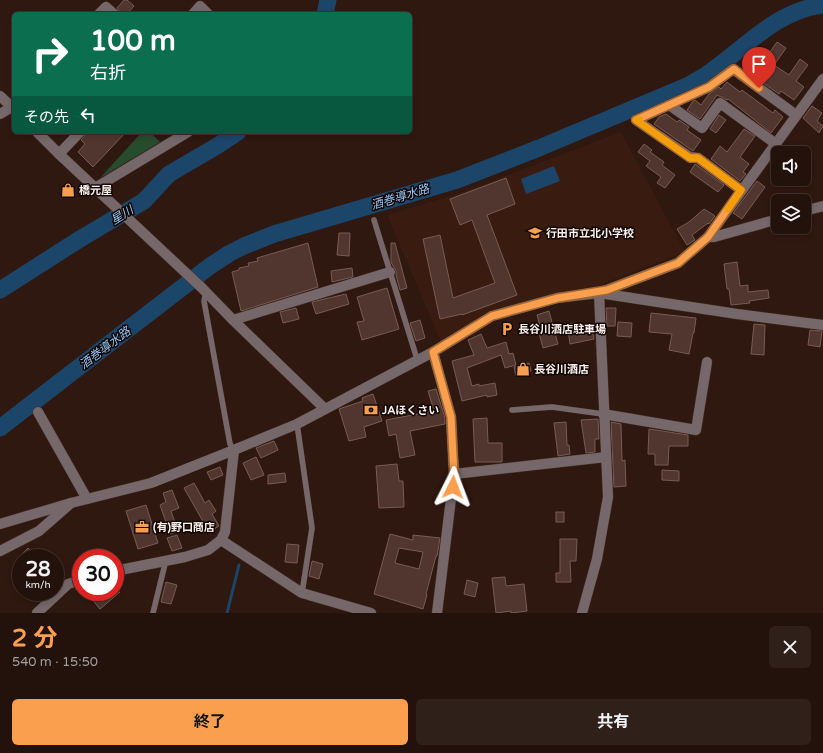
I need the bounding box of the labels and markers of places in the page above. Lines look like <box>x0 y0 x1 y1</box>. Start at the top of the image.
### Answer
pin <box>742 47 776 88</box>
shop icon: 橋元屋 <box>60 182 76 198</box>
place label: 橋元屋 <box>79 184 112 197</box>
school or university icon: 行田市立北小学校 <box>527 225 543 241</box>
place label: 行田市立北小学校 <box>546 227 634 240</box>
parking icon: 長谷川酒店駐車場 <box>499 321 515 337</box>
place label: 長谷川酒店駐車場 <box>518 323 606 336</box>
shop icon: 長谷川酒店 <box>515 361 531 377</box>
place label: 長谷川酒店 <box>534 363 589 376</box>
bank icon: JAほくさい <box>363 402 379 418</box>
place label: JAほくさい <box>381 404 439 417</box>
office icon: (有)野口商店 <box>134 519 150 535</box>
place label: (有)野口商店 <box>153 521 215 534</box>

